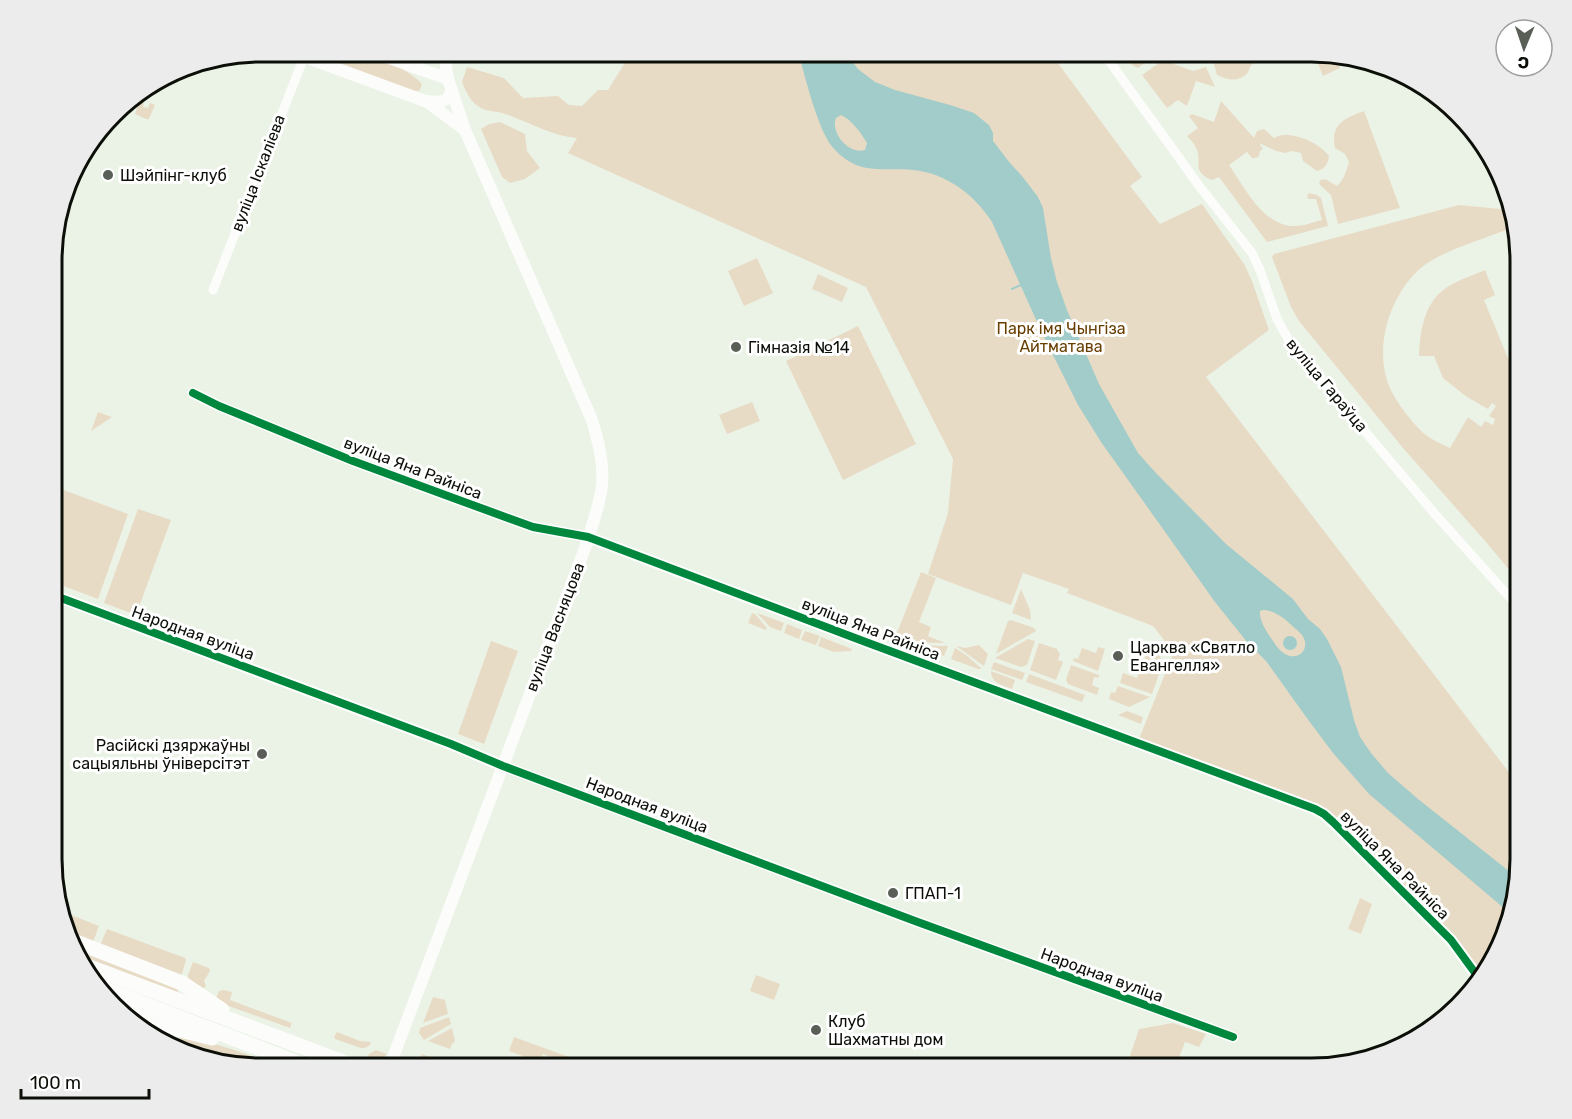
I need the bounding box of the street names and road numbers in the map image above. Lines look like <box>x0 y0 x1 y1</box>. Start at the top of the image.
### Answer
street label: вуліца Іскаліева <box>227 112 289 234</box>
street label: вуліца Гараўца <box>1282 334 1372 436</box>
street label: вуліца Яна Райніса <box>341 433 485 503</box>
street label: вуліца Васняцова <box>522 560 588 694</box>
street label: вуліца Яна Райніса <box>799 594 943 664</box>
street label: Народная вуліца <box>129 602 257 664</box>
street label: Народная вуліца <box>583 773 711 837</box>
street label: вуліца Яна Райніса <box>1337 807 1453 923</box>
street label: Народная вуліца <box>1038 944 1166 1006</box>

